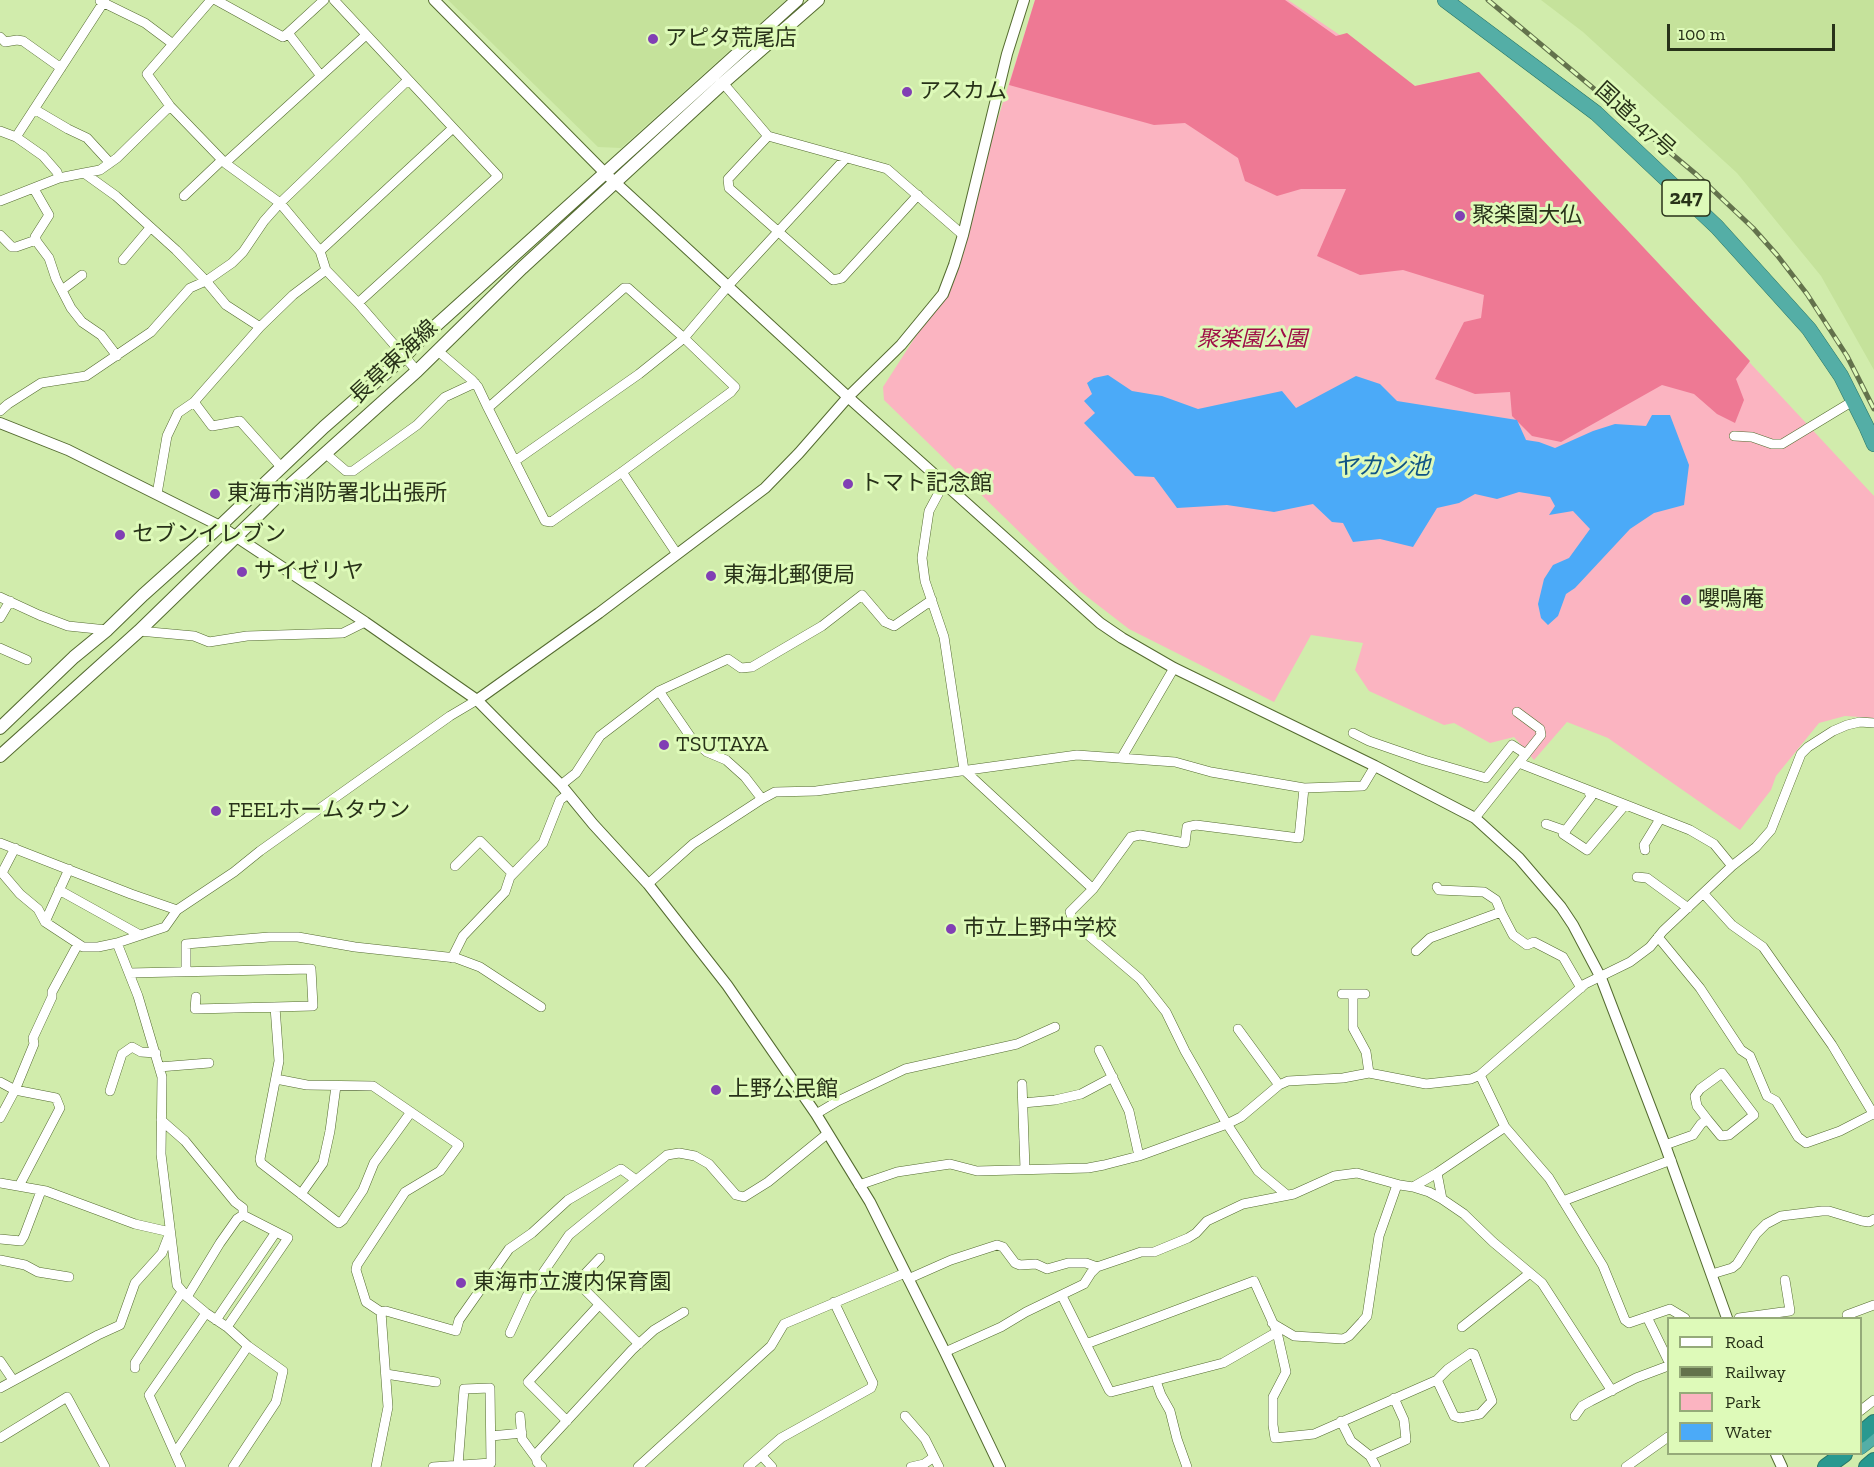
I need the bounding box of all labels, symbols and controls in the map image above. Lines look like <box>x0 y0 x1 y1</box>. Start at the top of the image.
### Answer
scale bar <box>1670 12 1838 50</box>
text: 100 m <box>1678 23 1725 45</box>
place label: アピタ荒尾店 <box>665 26 797 52</box>
marker: アピタ荒尾店 <box>646 32 660 46</box>
street label: 国道247号 <box>1589 77 1681 163</box>
place label: アスカム <box>919 79 1007 105</box>
marker: アスカム <box>900 85 914 99</box>
road number: 247 <box>1662 180 1710 216</box>
place label: 聚楽園大仏 <box>1472 203 1582 229</box>
marker: 聚楽園大仏 <box>1453 209 1467 223</box>
street label: 長草東海線 <box>345 315 443 409</box>
park label: 聚楽園公園 <box>1197 327 1307 353</box>
water label: ヤカン池 <box>1334 453 1430 481</box>
place label: トマト記念館 <box>860 471 992 497</box>
marker: トマト記念館 <box>841 477 855 491</box>
place label: 東海市消防署北出張所 <box>227 481 447 507</box>
marker: 東海市消防署北出張所 <box>208 487 222 501</box>
place label: セブンイレブン <box>132 522 286 548</box>
marker: セブンイレブン <box>113 528 127 542</box>
place label: サイゼリヤ <box>254 559 364 585</box>
place label: 東海北郵便局 <box>723 563 855 589</box>
marker: サイゼリヤ <box>235 565 249 579</box>
marker: 東海北郵便局 <box>704 569 718 583</box>
place label: 嚶鳴庵 <box>1698 587 1764 613</box>
marker: 嚶鳴庵 <box>1679 593 1693 607</box>
place label: TSUTAYA <box>676 732 768 758</box>
marker: TSUTAYA <box>657 738 671 752</box>
place label: FEELホームタウン <box>228 798 410 824</box>
marker: FEELホームタウン <box>209 804 223 818</box>
place label: 市立上野中学校 <box>963 916 1117 942</box>
marker: 市立上野中学校 <box>944 922 958 936</box>
place label: 上野公民館 <box>728 1077 838 1103</box>
marker: 上野公民館 <box>709 1083 723 1097</box>
place label: 東海市立渡内保育園 <box>473 1270 671 1296</box>
marker: 東海市立渡内保育園 <box>454 1276 468 1290</box>
legend <box>1667 1317 1862 1455</box>
text: Road <box>1725 1331 1764 1353</box>
text: Railway <box>1725 1361 1786 1383</box>
text: Park <box>1725 1391 1761 1413</box>
text: Water <box>1725 1421 1772 1443</box>

